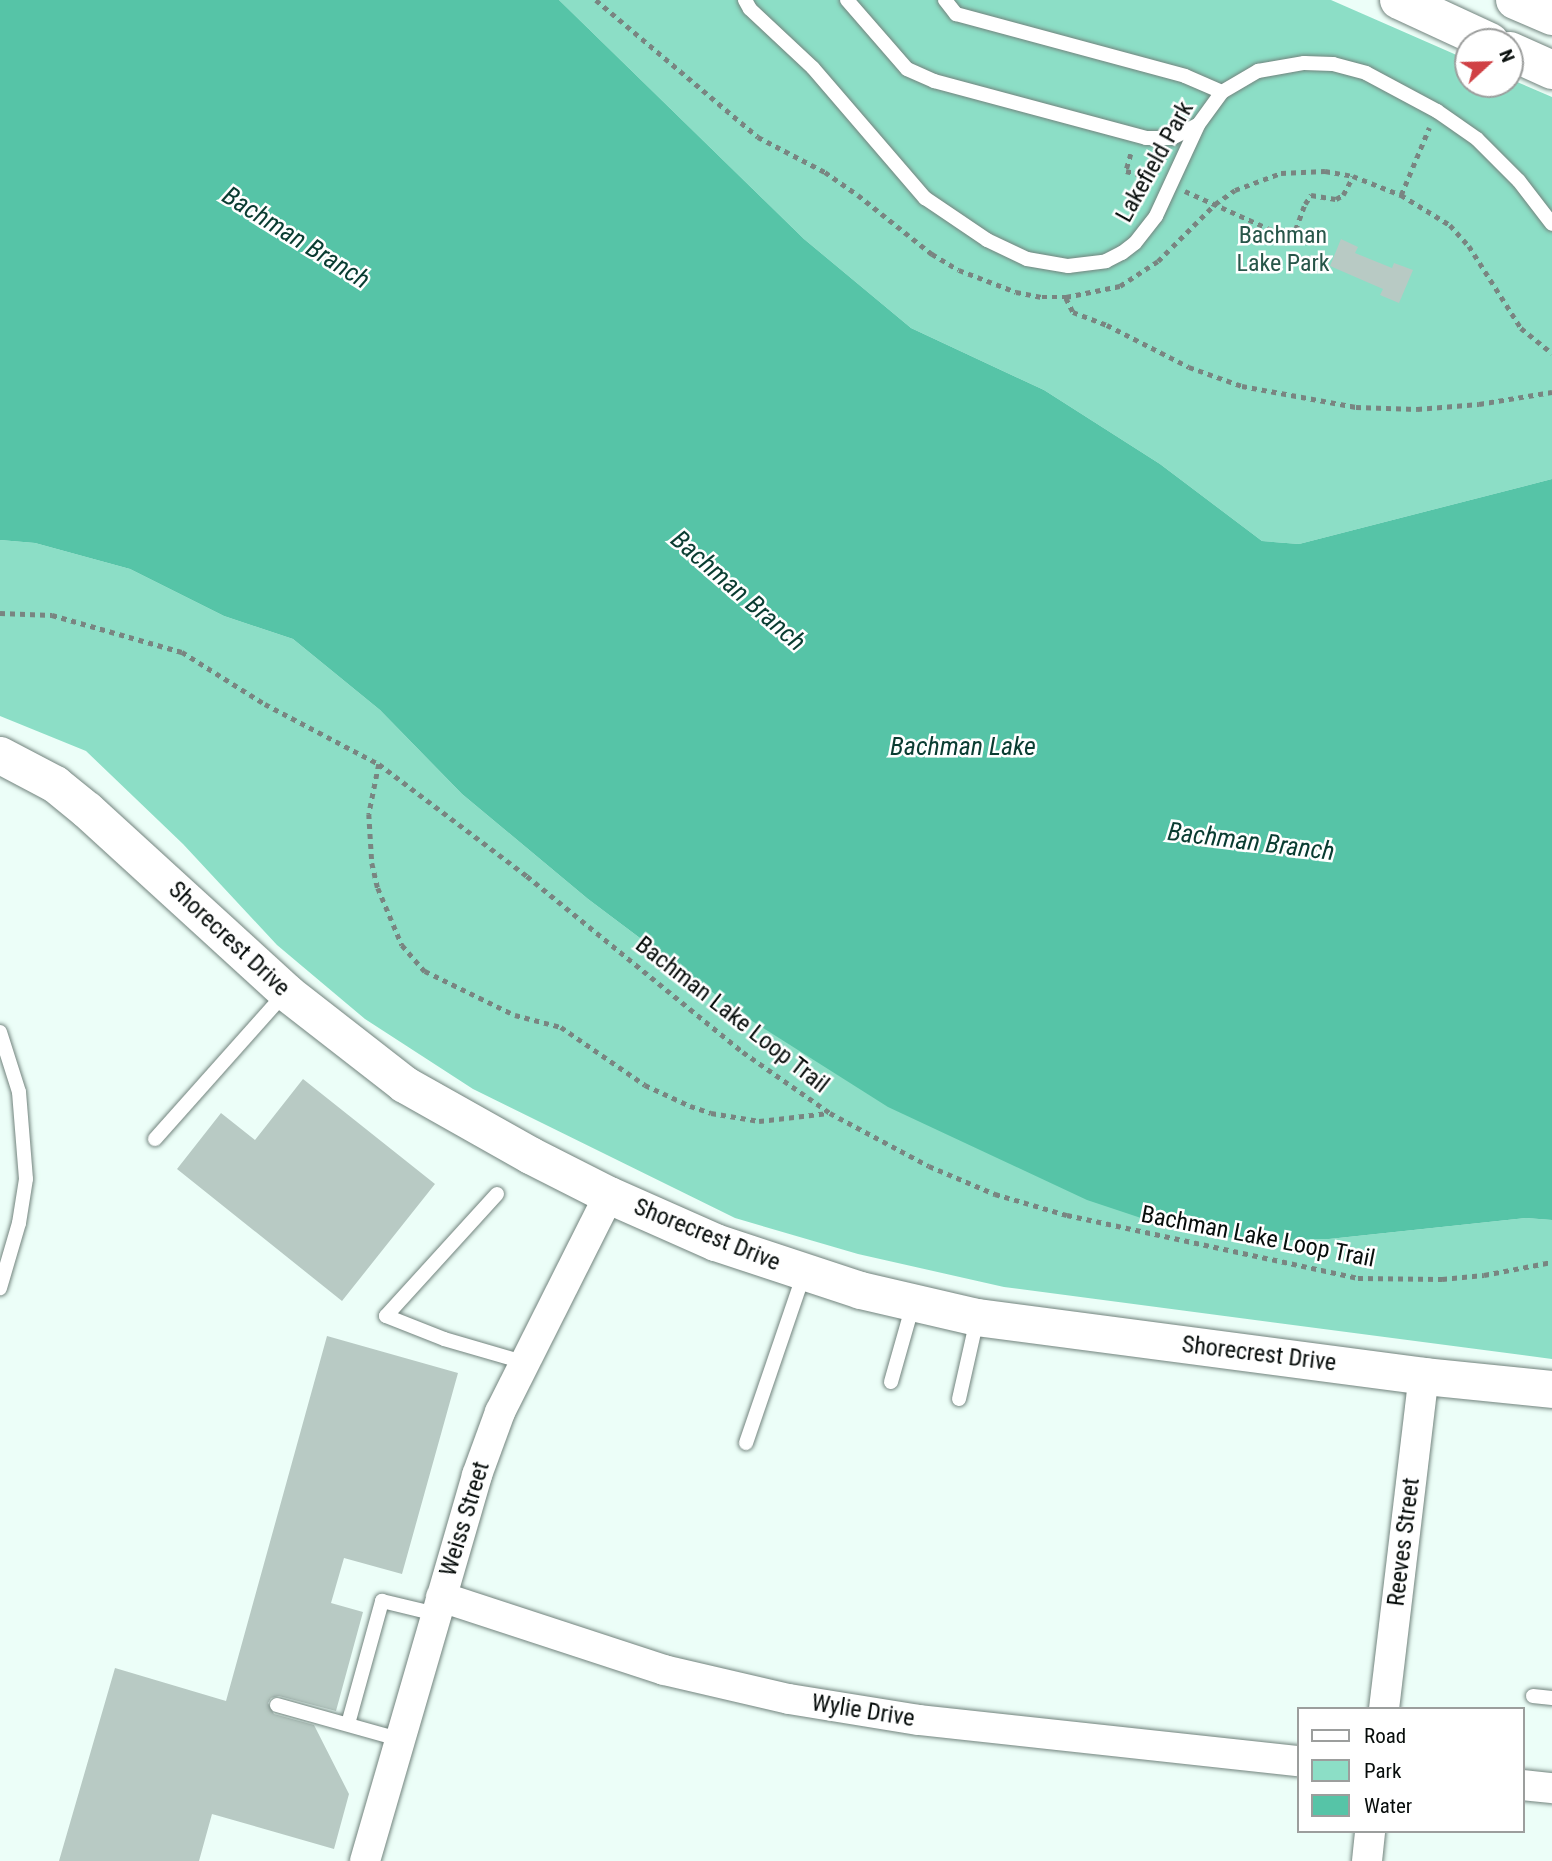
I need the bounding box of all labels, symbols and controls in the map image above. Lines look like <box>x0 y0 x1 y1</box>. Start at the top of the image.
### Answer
north arrow <box>1454 28 1524 98</box>
text: N <box>1494 46 1520 65</box>
street label: Lakefield Park <box>1110 97 1200 227</box>
water label: Bachman Branch <box>217 180 375 296</box>
park label: Bachman Lake Park <box>1236 222 1330 278</box>
water label: Bachman Branch <box>664 524 812 658</box>
water label: Bachman Lake <box>890 731 1036 763</box>
water label: Bachman Branch <box>1166 816 1336 868</box>
street label: Shorecrest Drive <box>162 876 296 1002</box>
street label: Bachman Lake Loop Trail <box>629 930 835 1100</box>
street label: Shorecrest Drive <box>630 1193 784 1277</box>
street label: Bachman Lake Loop Trail <box>1138 1200 1378 1274</box>
street label: Shorecrest Drive <box>1180 1330 1338 1378</box>
street label: Weiss Street <box>434 1458 496 1580</box>
street label: Reeves Street <box>1382 1476 1426 1608</box>
street label: Wylie Drive <box>809 1689 917 1733</box>
legend <box>1296 1707 1524 1833</box>
text: Road <box>1364 1724 1406 1748</box>
text: Park <box>1364 1759 1401 1783</box>
text: Water <box>1364 1794 1412 1818</box>

